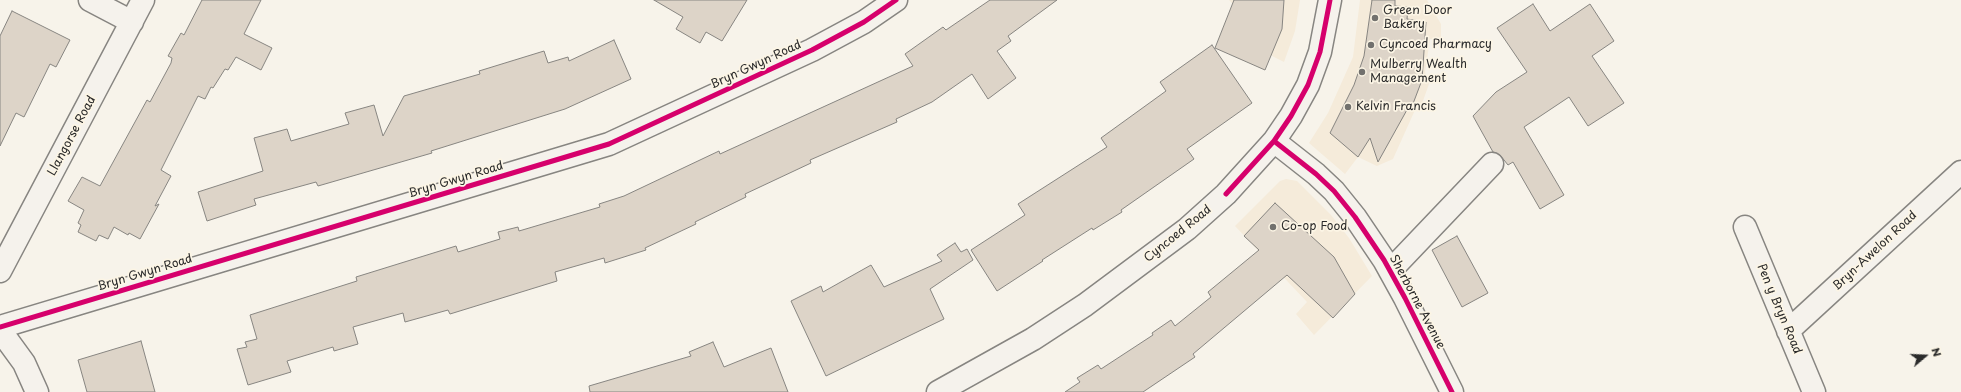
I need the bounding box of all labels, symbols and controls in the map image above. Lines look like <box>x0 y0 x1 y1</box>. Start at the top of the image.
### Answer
place label: Green Door Bakery <box>1383 4 1452 32</box>
marker: Green Door Bakery <box>1370 13 1380 23</box>
street label: Bryn Gwyn Road <box>708 38 804 92</box>
place label: Cyncoed Pharmacy <box>1379 38 1492 52</box>
marker: Cyncoed Pharmacy <box>1366 40 1376 50</box>
place label: Mulberry Wealth Management <box>1370 58 1467 86</box>
marker: Mulberry Wealth Management <box>1357 67 1367 77</box>
street label: Llangorse Road <box>45 94 99 178</box>
place label: Kelvin Francis <box>1356 100 1436 114</box>
marker: Kelvin Francis <box>1343 102 1353 112</box>
street label: Bryn Gwyn Road <box>407 159 505 201</box>
street label: Cyncoed Road <box>1142 203 1214 265</box>
street label: Bryn-Awelon Road <box>1830 208 1920 294</box>
place label: Co-op Food <box>1281 220 1347 234</box>
marker: Co-op Food <box>1268 222 1278 232</box>
street label: Bryn Gwyn Road <box>96 252 194 294</box>
street label: Sherborne Avenue <box>1386 252 1448 352</box>
street label: Pen y Bryn Road <box>1754 262 1804 356</box>
north arrow <box>1905 336 1945 376</box>
text: N <box>1927 345 1946 359</box>

